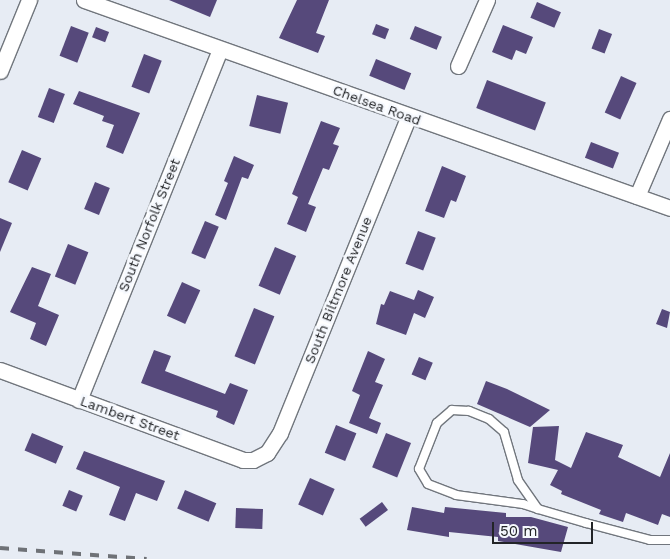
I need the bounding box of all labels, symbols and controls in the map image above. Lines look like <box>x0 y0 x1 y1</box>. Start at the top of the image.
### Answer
street label: Chelsea Road <box>330 81 424 129</box>
street label: South Norfolk Street <box>115 156 183 294</box>
street label: South Biltmore Avenue <box>301 214 375 366</box>
street label: Lambert Street <box>78 392 182 444</box>
scale bar <box>495 512 596 544</box>
text: 50 m <box>500 522 537 540</box>

